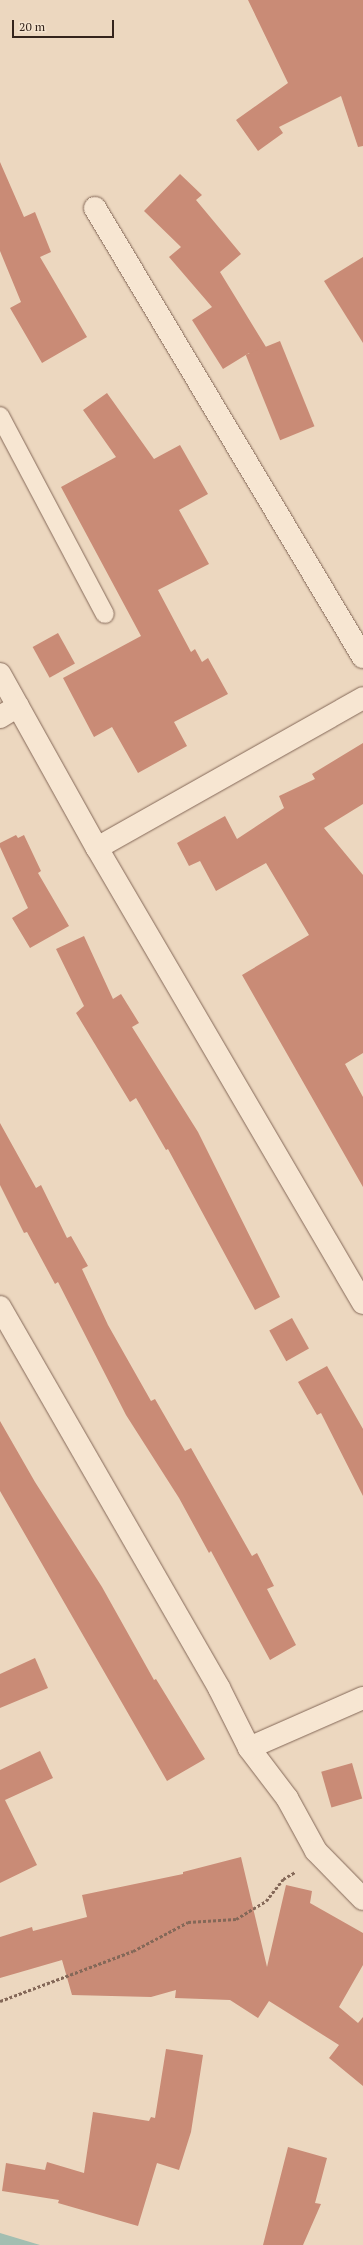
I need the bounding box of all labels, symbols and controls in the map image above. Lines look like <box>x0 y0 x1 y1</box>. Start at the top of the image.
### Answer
scale bar <box>14 12 116 38</box>
text: 20 m <box>19 19 45 34</box>

